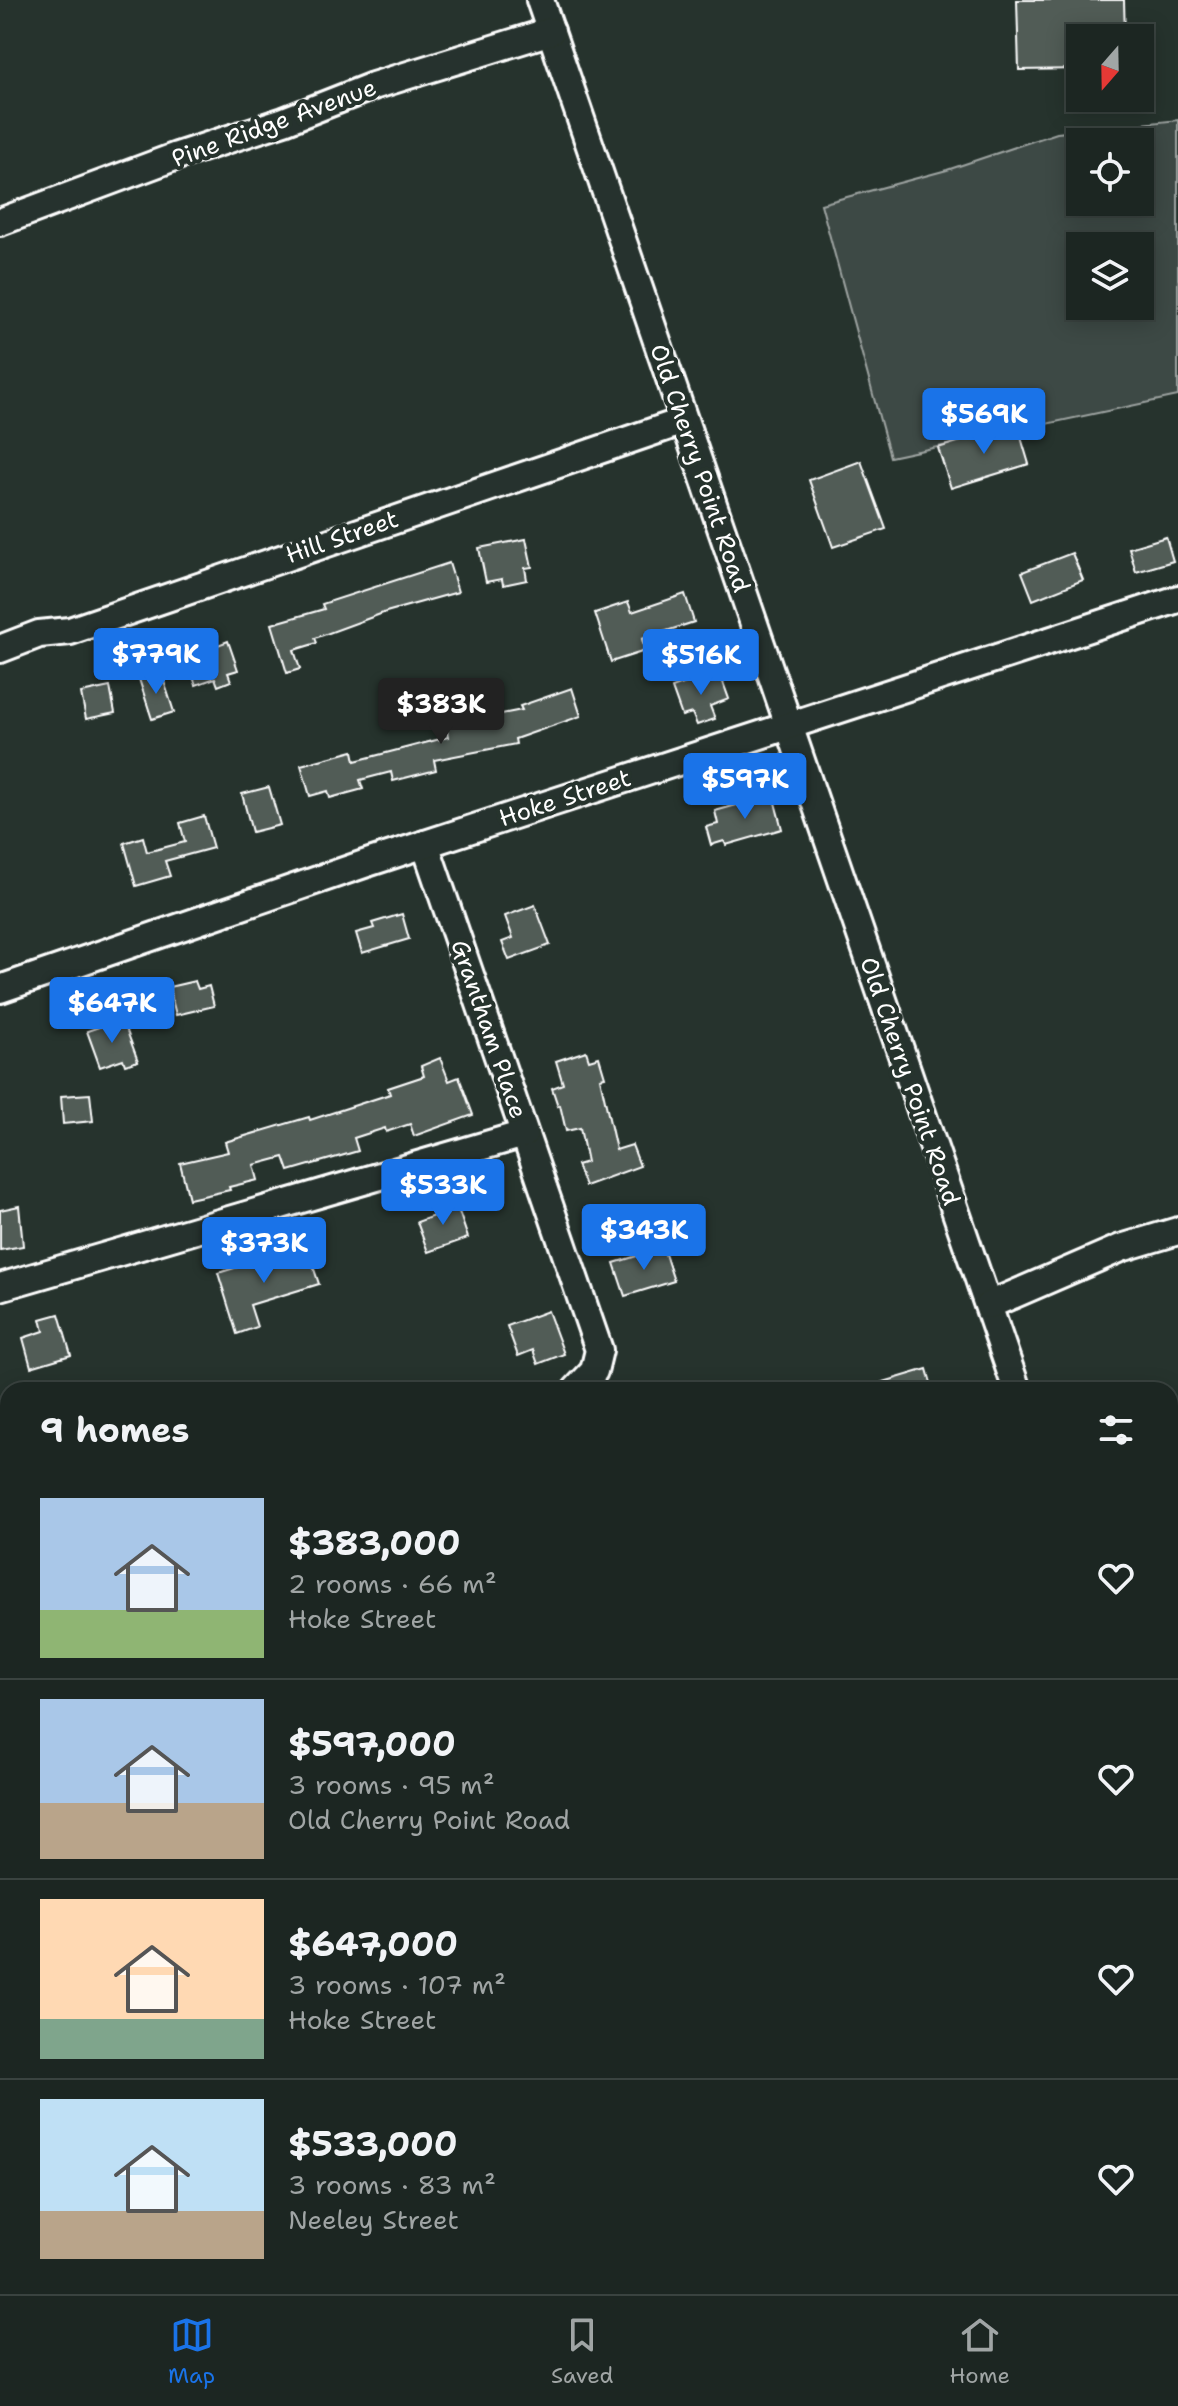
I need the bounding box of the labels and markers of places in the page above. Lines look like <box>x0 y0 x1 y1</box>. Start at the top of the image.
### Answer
pin: $569K <box>928 388 1040 456</box>
pin: $779K <box>100 628 212 696</box>
pin: $516K <box>645 629 757 697</box>
pin: $383K <box>385 678 497 746</box>
pin: $597K <box>689 753 801 821</box>
pin: $647K <box>56 977 168 1045</box>
pin: $533K <box>387 1159 499 1227</box>
pin: $343K <box>588 1204 700 1272</box>
pin: $373K <box>208 1217 320 1285</box>

